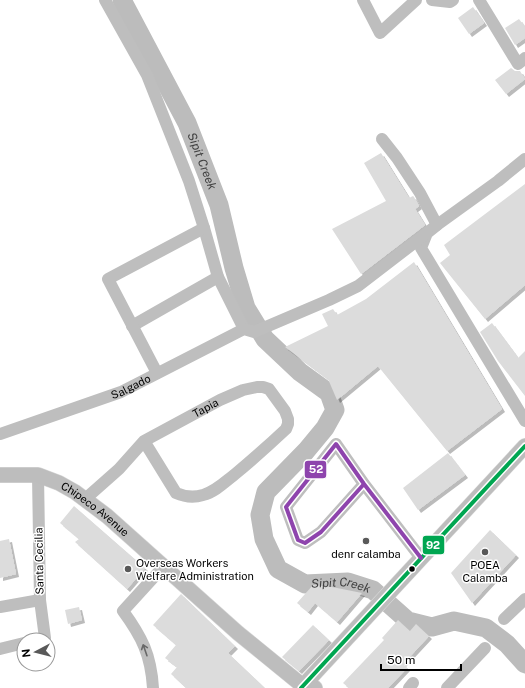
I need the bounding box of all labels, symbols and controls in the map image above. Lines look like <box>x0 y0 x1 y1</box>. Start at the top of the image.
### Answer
water label: Sipit Creek <box>184 130 220 192</box>
street label: Salgado <box>109 372 152 401</box>
street label: Tapia <box>190 396 220 420</box>
line badge: 52 <box>304 460 327 479</box>
text: 52 <box>309 463 323 475</box>
street label: Chipeco Avenue <box>59 479 131 539</box>
street label: Santa Cecilia <box>32 527 46 595</box>
line badge: 92 <box>422 535 445 555</box>
marker: denr calamba <box>361 536 371 546</box>
text: 92 <box>426 539 440 551</box>
marker: POEA Calamba <box>480 547 490 557</box>
place label: denr calamba <box>331 548 401 560</box>
place label: Overseas Workers Welfare Administration <box>136 557 254 582</box>
place label: POEA Calamba <box>462 559 508 584</box>
marker: Overseas Workers Welfare Administration <box>123 564 133 574</box>
unlabelled marker <box>407 564 417 574</box>
water label: Sipit Creek <box>311 575 373 596</box>
north arrow <box>16 632 56 672</box>
one-way arrow <box>141 644 149 656</box>
scale bar <box>381 646 461 672</box>
text: N <box>20 648 33 658</box>
text: 50 m <box>387 653 415 667</box>

